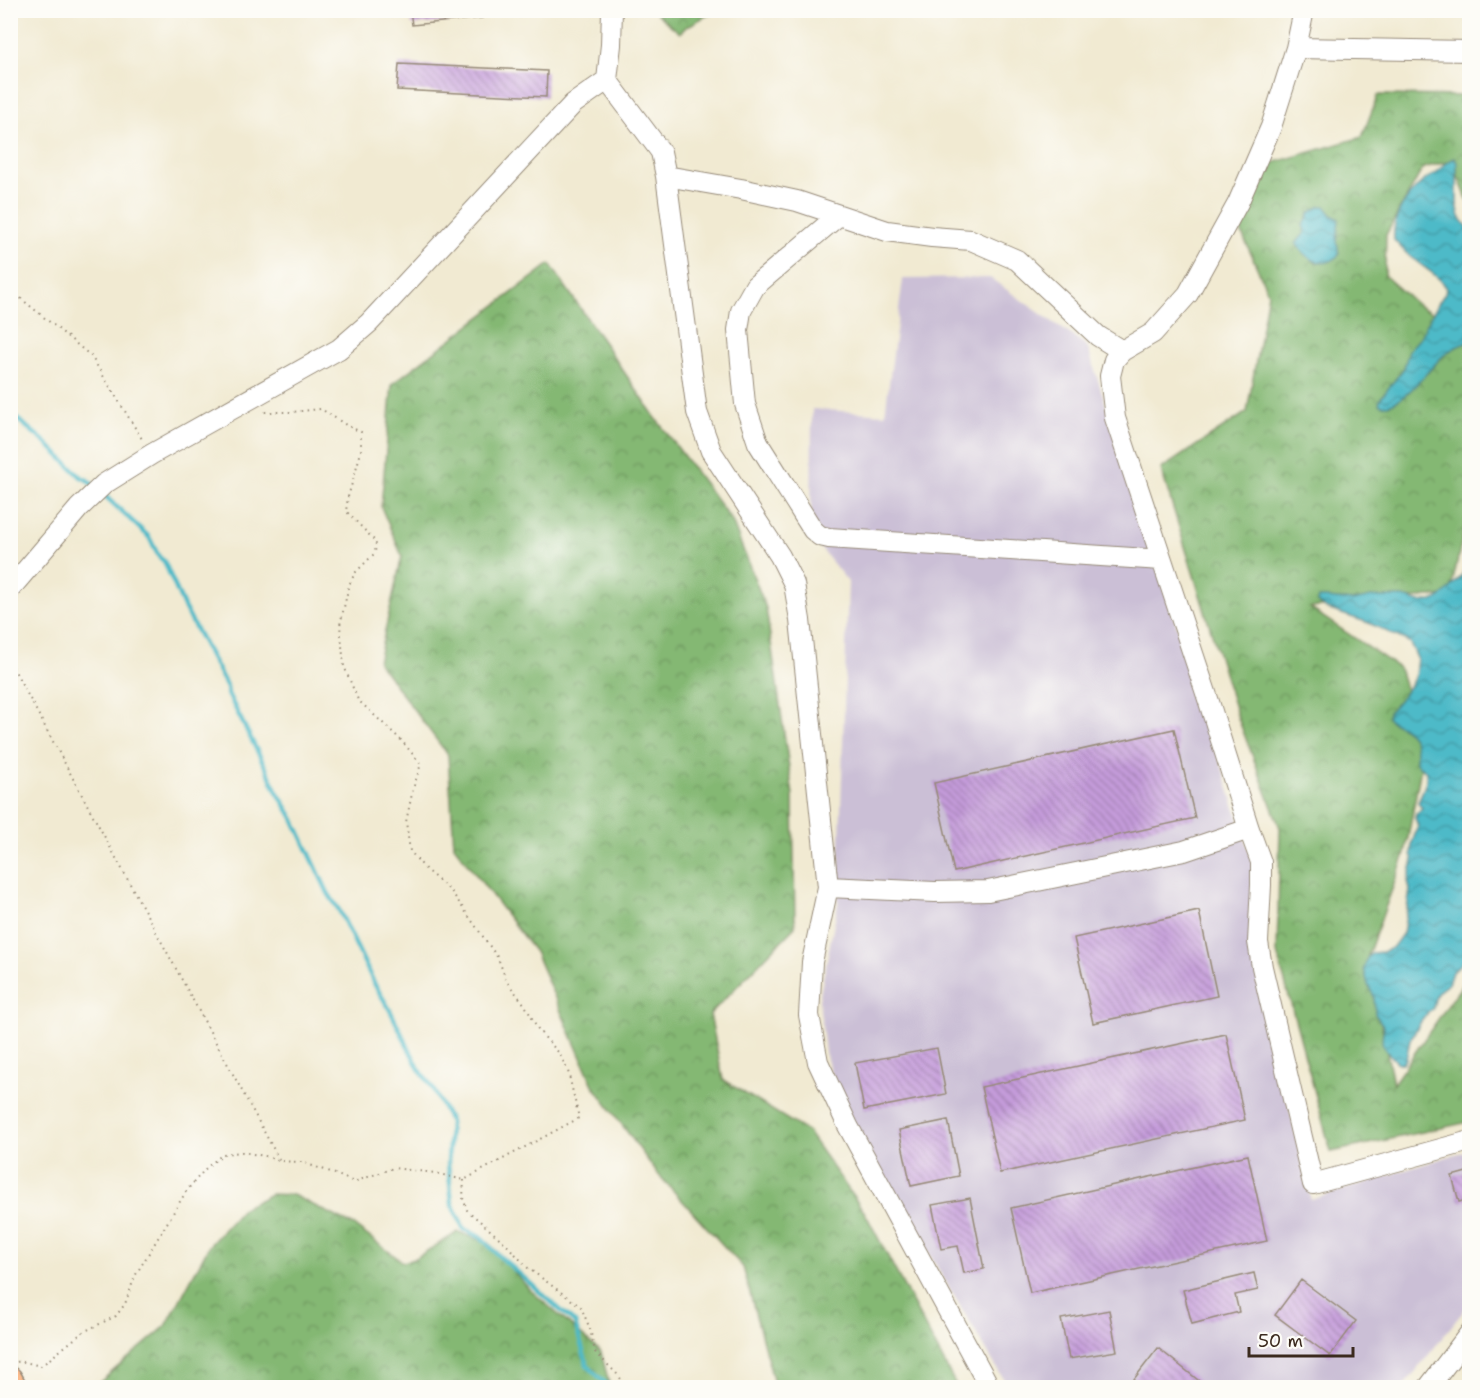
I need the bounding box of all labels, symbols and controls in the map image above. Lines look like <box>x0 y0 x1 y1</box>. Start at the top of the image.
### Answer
scale bar <box>1249 1320 1352 1358</box>
text: 50 m <box>1258 1329 1303 1353</box>

